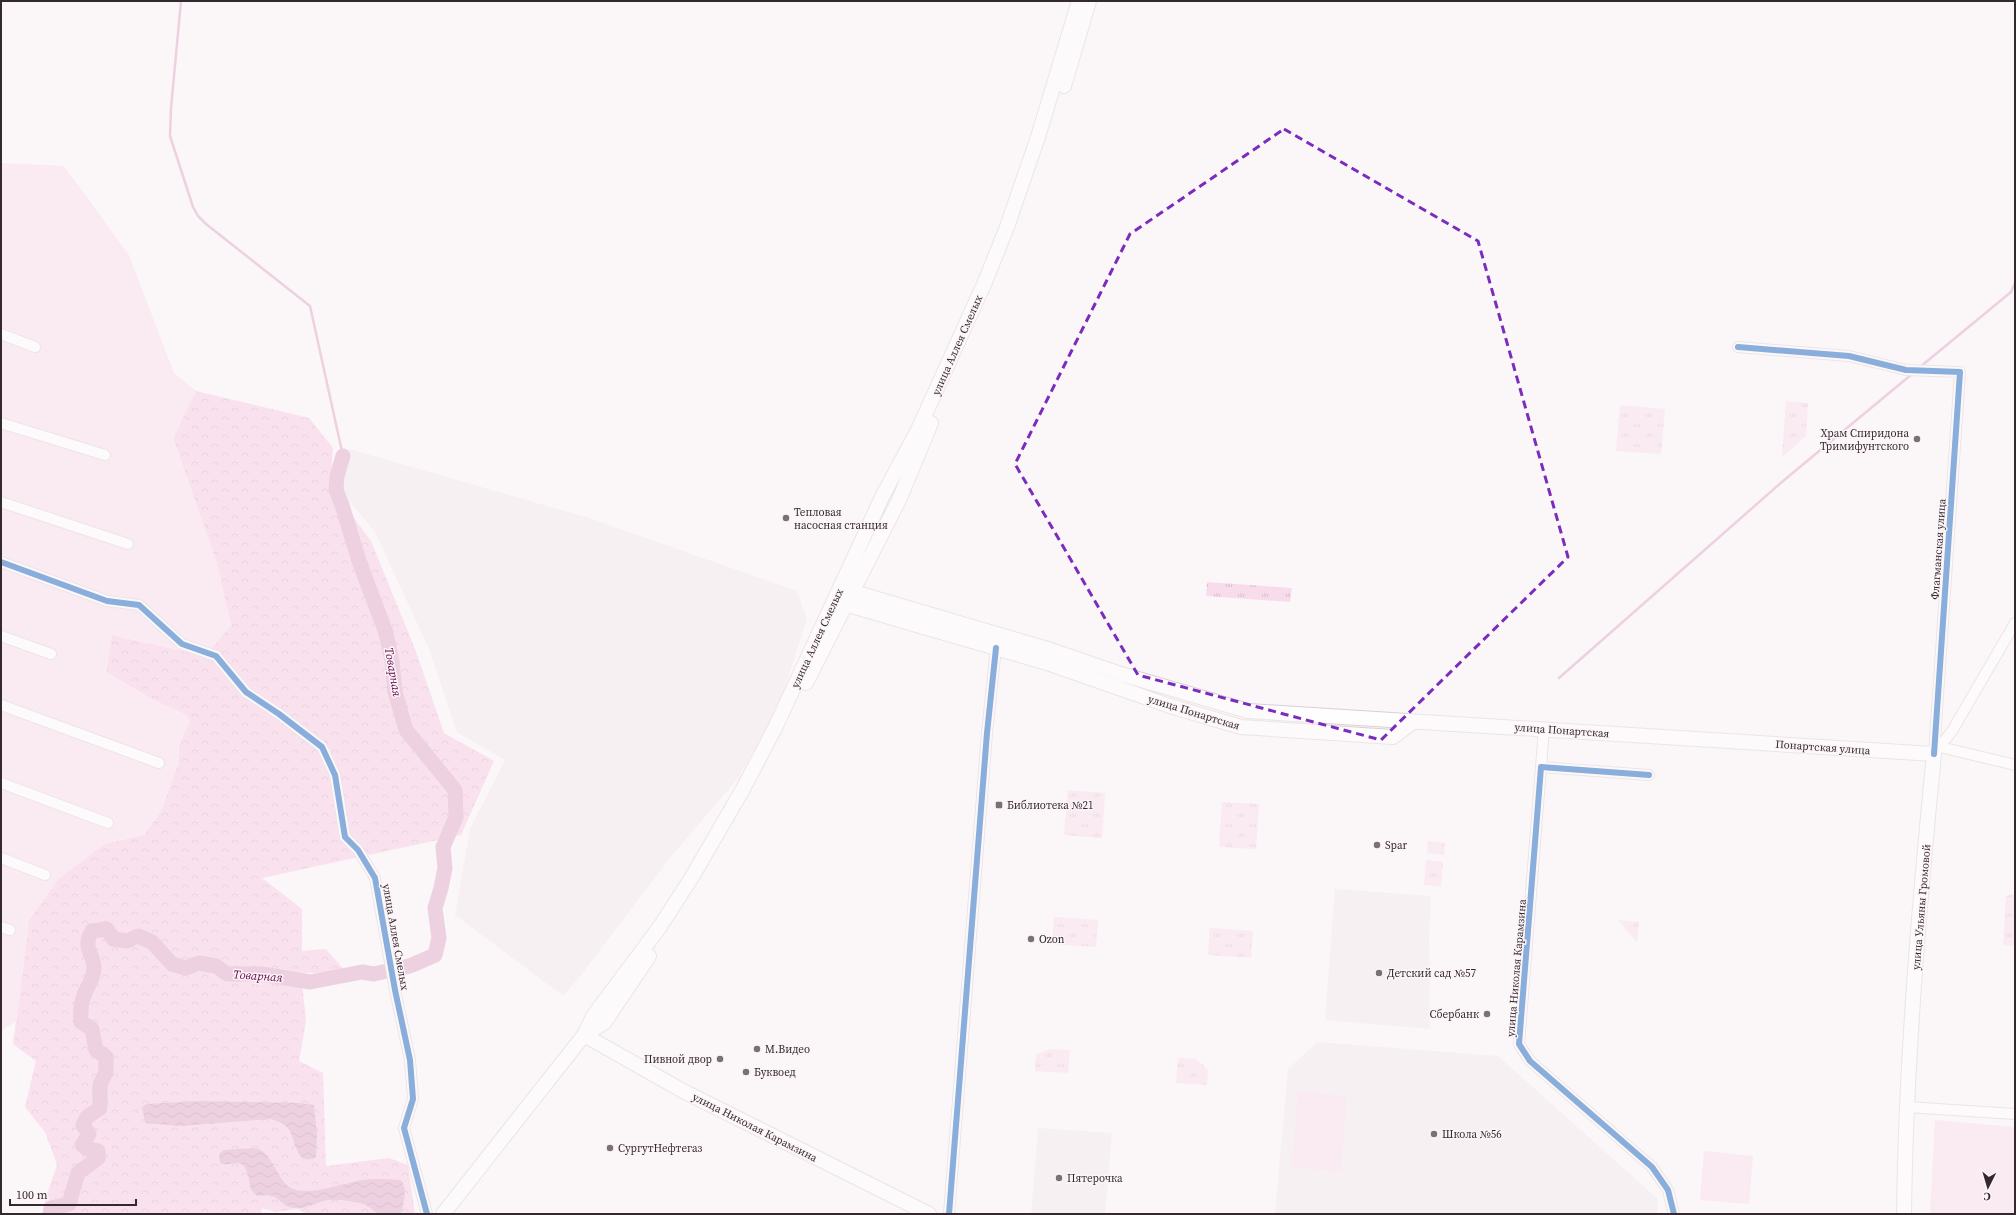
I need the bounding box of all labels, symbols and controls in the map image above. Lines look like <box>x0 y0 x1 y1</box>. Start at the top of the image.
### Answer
street label: улица Аллея Смелых <box>929 293 986 398</box>
place label: Храм Спиридона Тримифунтского <box>1820 426 1909 454</box>
marker: Храм Спиридона Тримифунтского <box>1912 434 1922 444</box>
street label: Флагманская улица <box>1927 498 1950 600</box>
place label: Тепловая насосная станция <box>794 505 888 533</box>
marker: Тепловая насосная станция <box>781 513 791 523</box>
street label: улица Аллея Смелых <box>788 586 847 690</box>
water label: Товарная <box>381 646 405 698</box>
street label: улица Понартская <box>1146 691 1242 734</box>
street label: улица Понартская <box>1514 720 1610 741</box>
street label: Понартская улица <box>1775 737 1871 758</box>
place label: Библиотека №21 <box>1007 798 1094 813</box>
marker: Библиотека №21 <box>994 800 1004 810</box>
place label: Spar <box>1385 838 1407 853</box>
marker: Spar <box>1372 840 1382 850</box>
street label: улица Ульяны Громовой <box>1909 843 1934 971</box>
street label: улица Аллея Смелых <box>379 883 412 992</box>
street label: улица Николая Карамзина <box>1503 898 1530 1038</box>
place label: Ozon <box>1039 932 1065 947</box>
marker: Ozon <box>1026 934 1036 944</box>
water label: Товарная <box>233 966 283 986</box>
place label: Детский сад №57 <box>1387 966 1476 981</box>
marker: Детский сад №57 <box>1374 968 1384 978</box>
place label: Сбербанк <box>1430 1007 1479 1022</box>
marker: Сбербанк <box>1482 1009 1492 1019</box>
place label: M.Видео <box>765 1042 810 1057</box>
marker: M.Видео <box>752 1044 762 1054</box>
place label: Пивной двор <box>644 1052 712 1067</box>
marker: Пивной двор <box>715 1054 725 1064</box>
place label: Буквоед <box>754 1065 796 1080</box>
marker: Буквоед <box>741 1067 751 1077</box>
street label: улица Николая Карамзина <box>690 1089 820 1166</box>
place label: Школа №56 <box>1442 1127 1502 1142</box>
marker: Школа №56 <box>1429 1129 1439 1139</box>
place label: СургутНефтегаз <box>618 1141 703 1156</box>
marker: СургутНефтегаз <box>605 1143 615 1153</box>
north arrow <box>1968 1167 2008 1207</box>
place label: Пятерочка <box>1067 1171 1123 1186</box>
marker: Пятерочка <box>1054 1173 1064 1183</box>
scale bar <box>10 1181 136 1207</box>
text: 100 m <box>16 1187 48 1203</box>
text: С <box>1983 1189 1991 1204</box>

